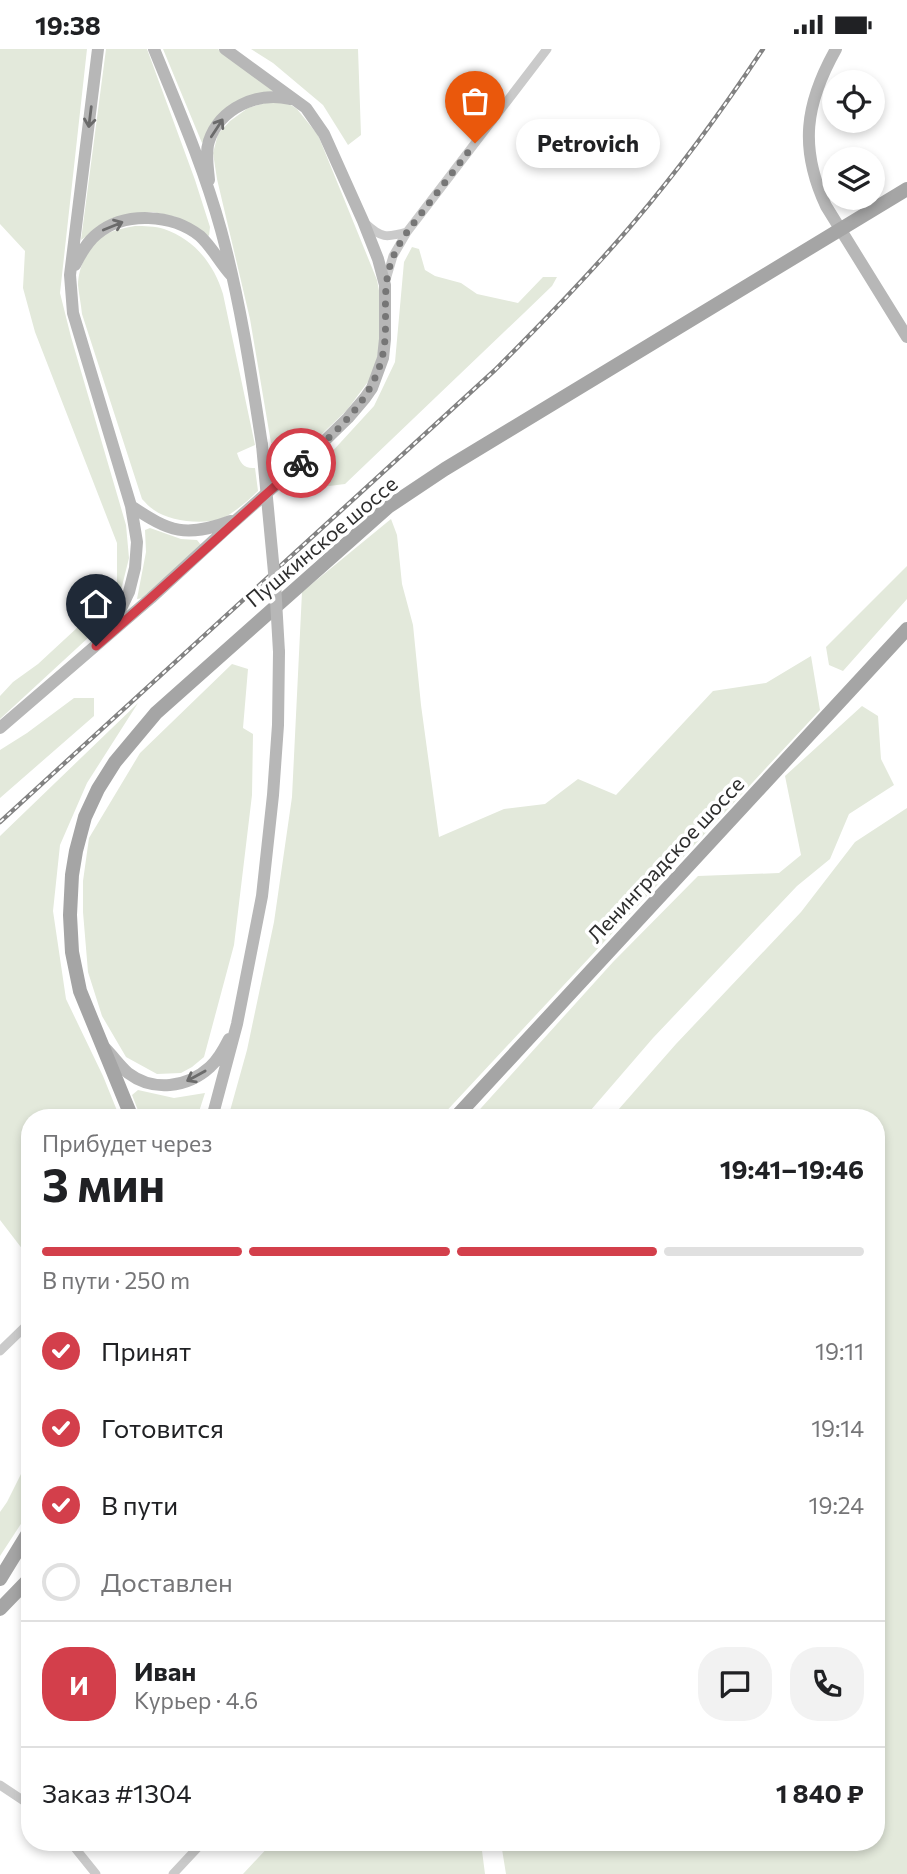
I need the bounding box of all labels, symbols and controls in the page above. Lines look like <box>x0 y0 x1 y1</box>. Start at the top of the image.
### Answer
text: 19:38 <box>35 9 101 40</box>
map controls <box>822 70 885 210</box>
button: locate <box>822 70 885 133</box>
pin <box>445 71 505 143</box>
icon: bag <box>456 82 494 120</box>
one-way arrow <box>84 105 97 128</box>
one-way arrow <box>210 119 224 139</box>
callout: Petrovich <box>517 119 660 168</box>
text: Petrovich <box>537 129 639 157</box>
button: layers <box>822 147 885 210</box>
one-way arrow <box>102 218 124 231</box>
courier <box>266 428 336 498</box>
icon: bike <box>282 444 320 482</box>
street label: Пушкинское шоссе <box>240 470 402 612</box>
pin <box>66 574 126 646</box>
icon: home <box>77 585 115 623</box>
street label: Ленинградское шоссе <box>581 771 749 947</box>
one-way arrow <box>186 1069 206 1083</box>
text: Прибудет через <box>42 1129 212 1157</box>
text: 19:41–19:46 <box>720 1153 864 1184</box>
text: 3 мин <box>42 1155 165 1211</box>
text: В пути · 250 m <box>42 1266 190 1294</box>
icon: check <box>42 1332 80 1370</box>
text: Принят <box>101 1335 191 1366</box>
text: 19:11 <box>815 1337 864 1365</box>
icon: check <box>42 1409 80 1447</box>
text: Готовится <box>101 1412 224 1443</box>
text: 19:14 <box>811 1414 864 1442</box>
icon: check <box>42 1486 80 1524</box>
text: В пути <box>101 1489 178 1520</box>
text: 19:24 <box>809 1491 864 1519</box>
text: Доставлен <box>101 1566 233 1597</box>
button: chat <box>698 1647 772 1721</box>
button: phone <box>790 1647 864 1721</box>
text: Иван <box>134 1655 196 1686</box>
text: И <box>69 1669 89 1700</box>
text: Курьер · 4.6 <box>134 1686 258 1714</box>
text: Заказ #1304 <box>42 1777 192 1808</box>
text: 1 840 ₽ <box>776 1777 864 1808</box>

